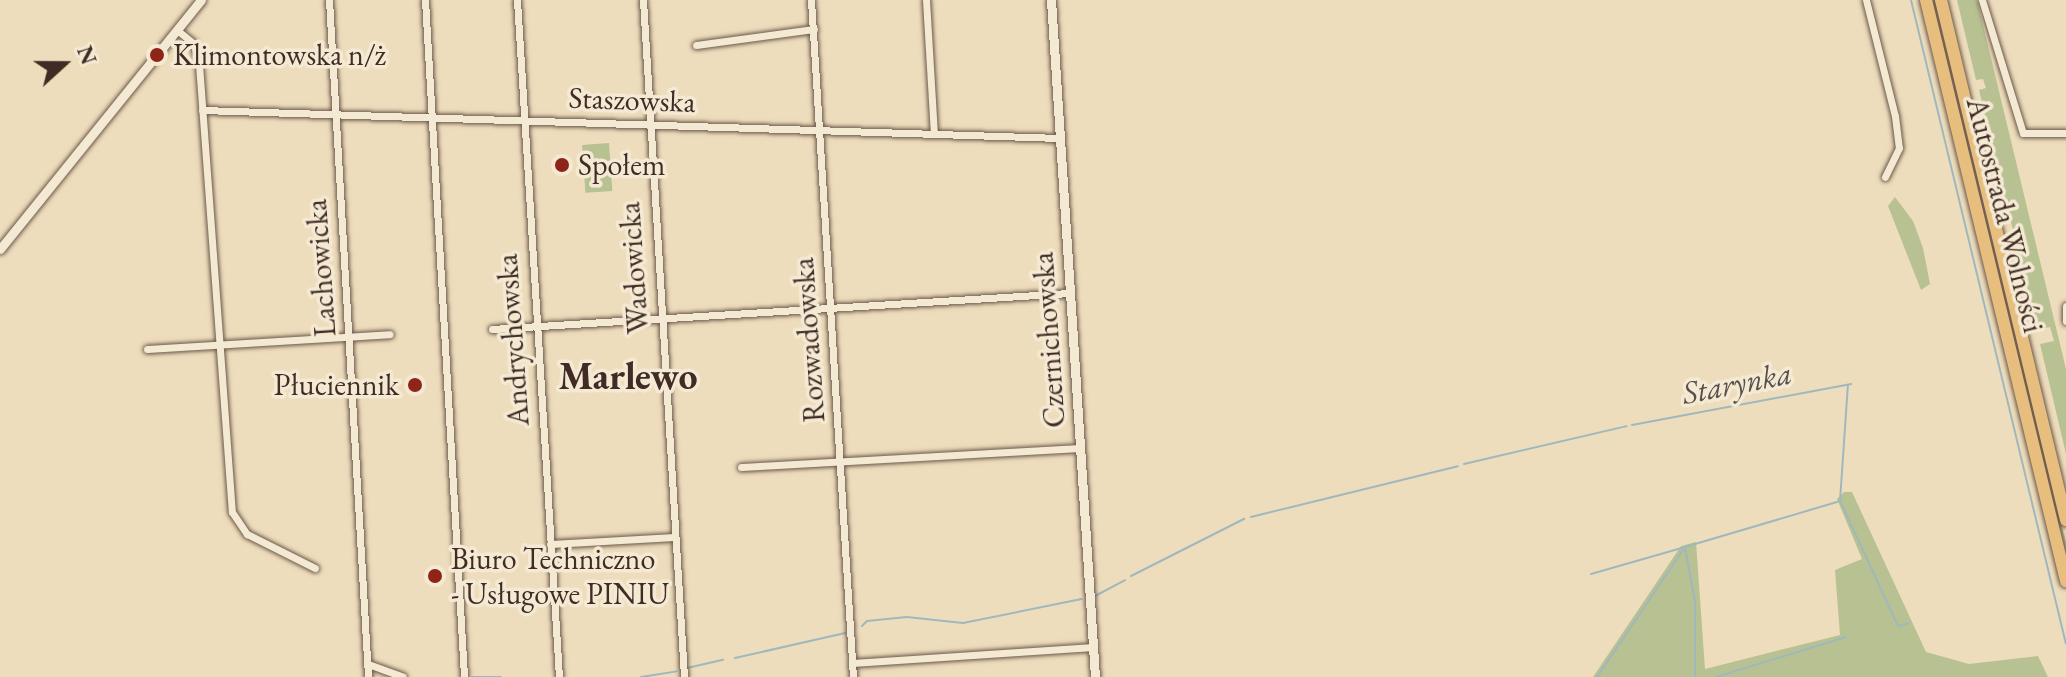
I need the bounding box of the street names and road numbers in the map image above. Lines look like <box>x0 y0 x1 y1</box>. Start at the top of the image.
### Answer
street label: Staszowska <box>568 80 696 120</box>
street label: Autostrada Wolności <box>1958 94 2052 336</box>
street label: Lachowicka <box>298 198 344 338</box>
street label: Wadowicka <box>611 201 657 335</box>
street label: Czernichowska <box>1025 251 1073 429</box>
street label: Andrychowska <box>489 253 537 427</box>
street label: Rozwadowska <box>785 256 833 424</box>

